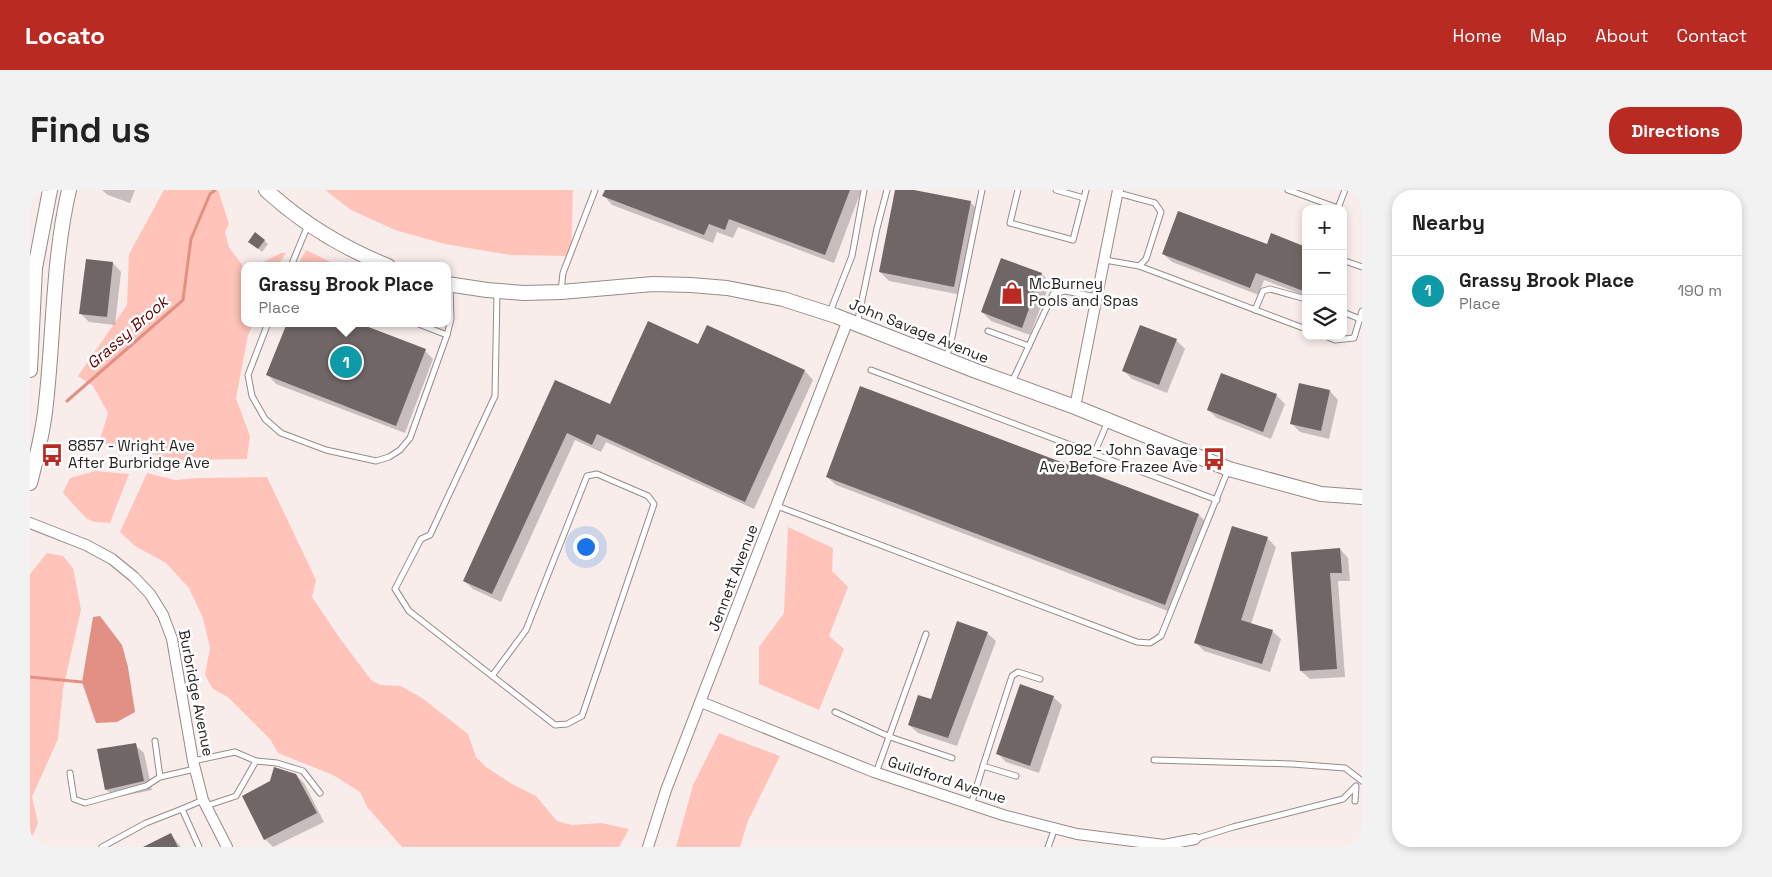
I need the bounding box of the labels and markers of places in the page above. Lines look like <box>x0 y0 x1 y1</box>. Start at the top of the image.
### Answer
place label: McBurney Pools and Spas <box>1029 274 1138 310</box>
shop icon: McBurney Pools and Spas <box>999 280 1025 306</box>
pin: 1 <box>330 343 362 381</box>
place label: 8857 - Wright Ave After Burbridge Ave <box>68 436 210 472</box>
place label: 2092 - John Savage Ave Before Frazee Ave <box>1039 440 1198 476</box>
bus stop icon: 8857 - Wright Ave After Burbridge Ave <box>39 442 65 468</box>
bus stop icon: 2092 - John Savage Ave Before Frazee Ave <box>1201 446 1227 472</box>

